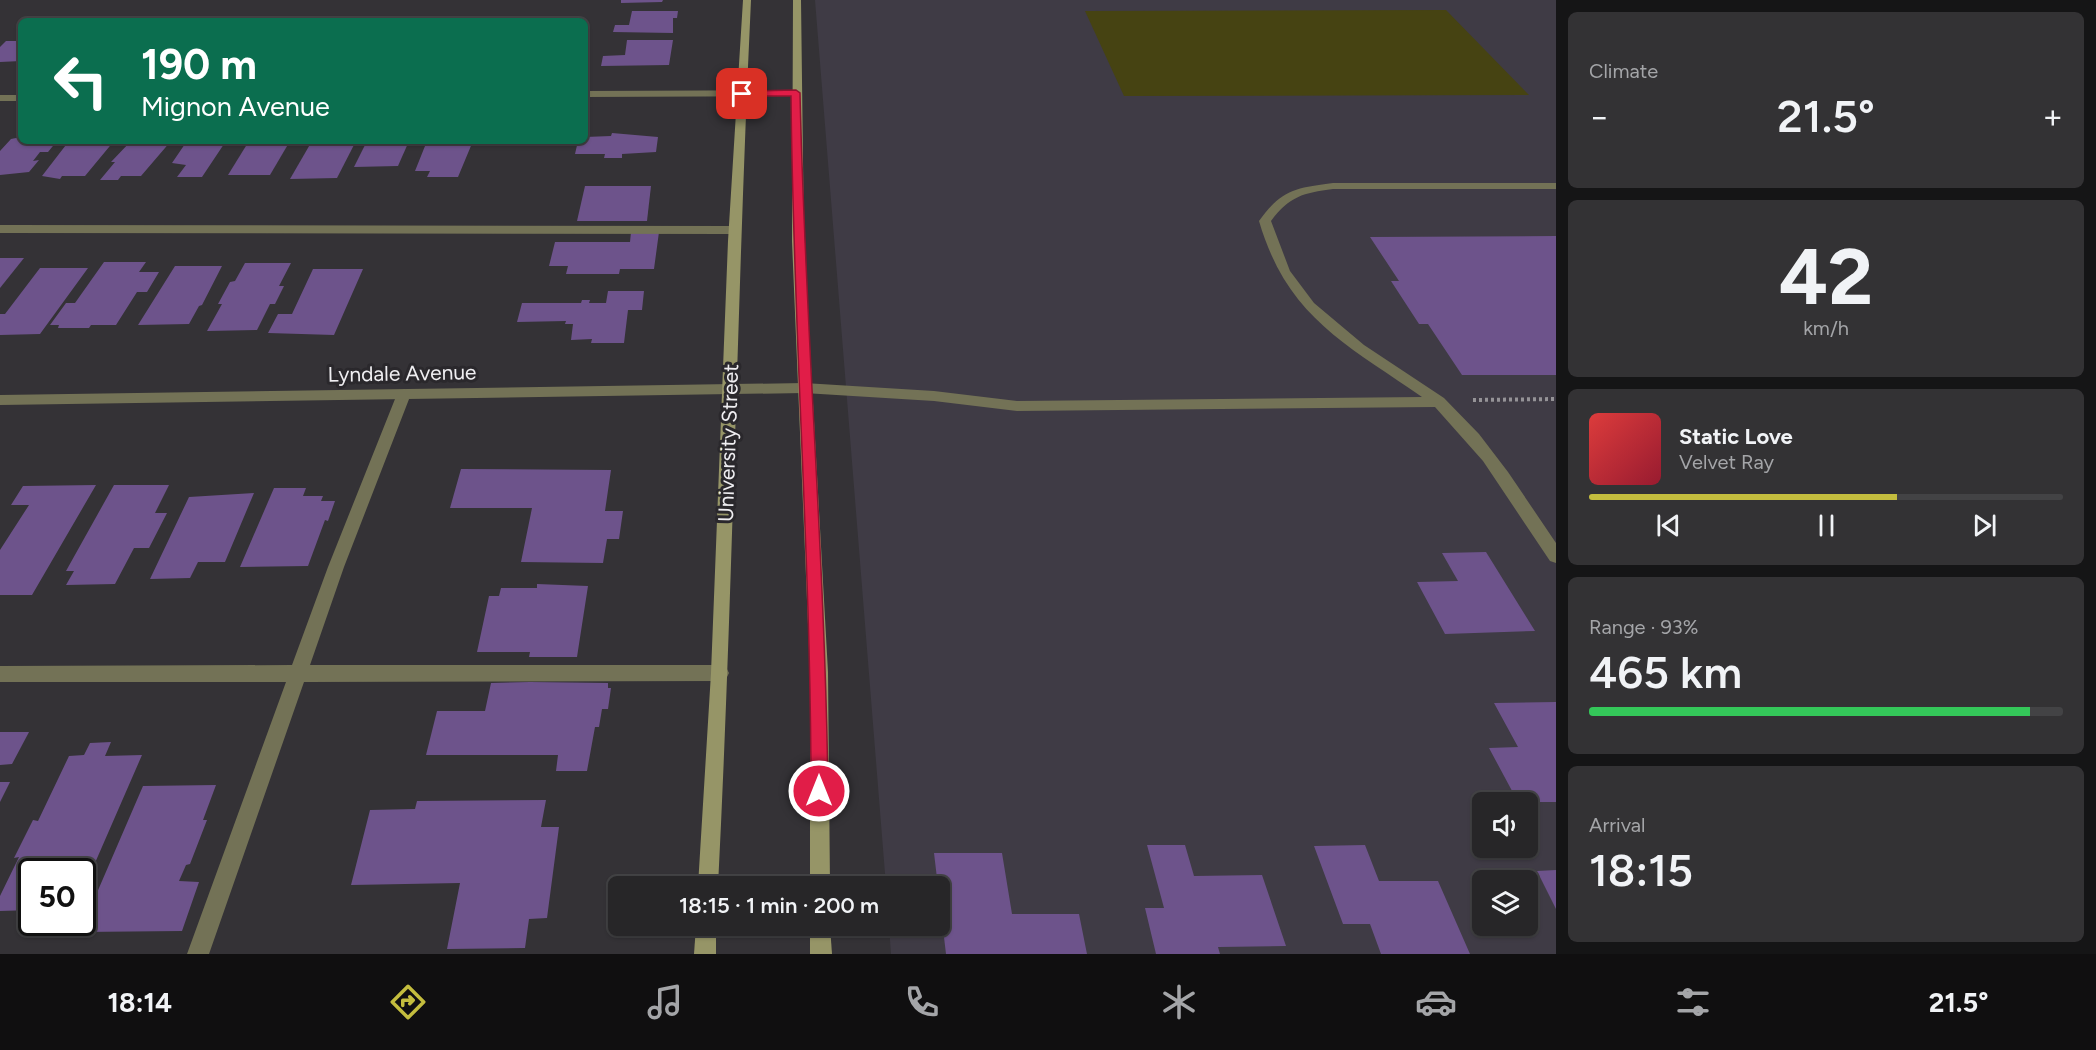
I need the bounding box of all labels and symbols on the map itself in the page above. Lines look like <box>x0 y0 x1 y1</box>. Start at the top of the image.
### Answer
pin <box>716 68 767 119</box>
street label: Lyndale Avenue <box>327 359 477 387</box>
street label: University Street <box>713 363 743 523</box>
position arrow <box>787 759 851 823</box>
speed limit sign: 50 <box>18 858 96 936</box>

